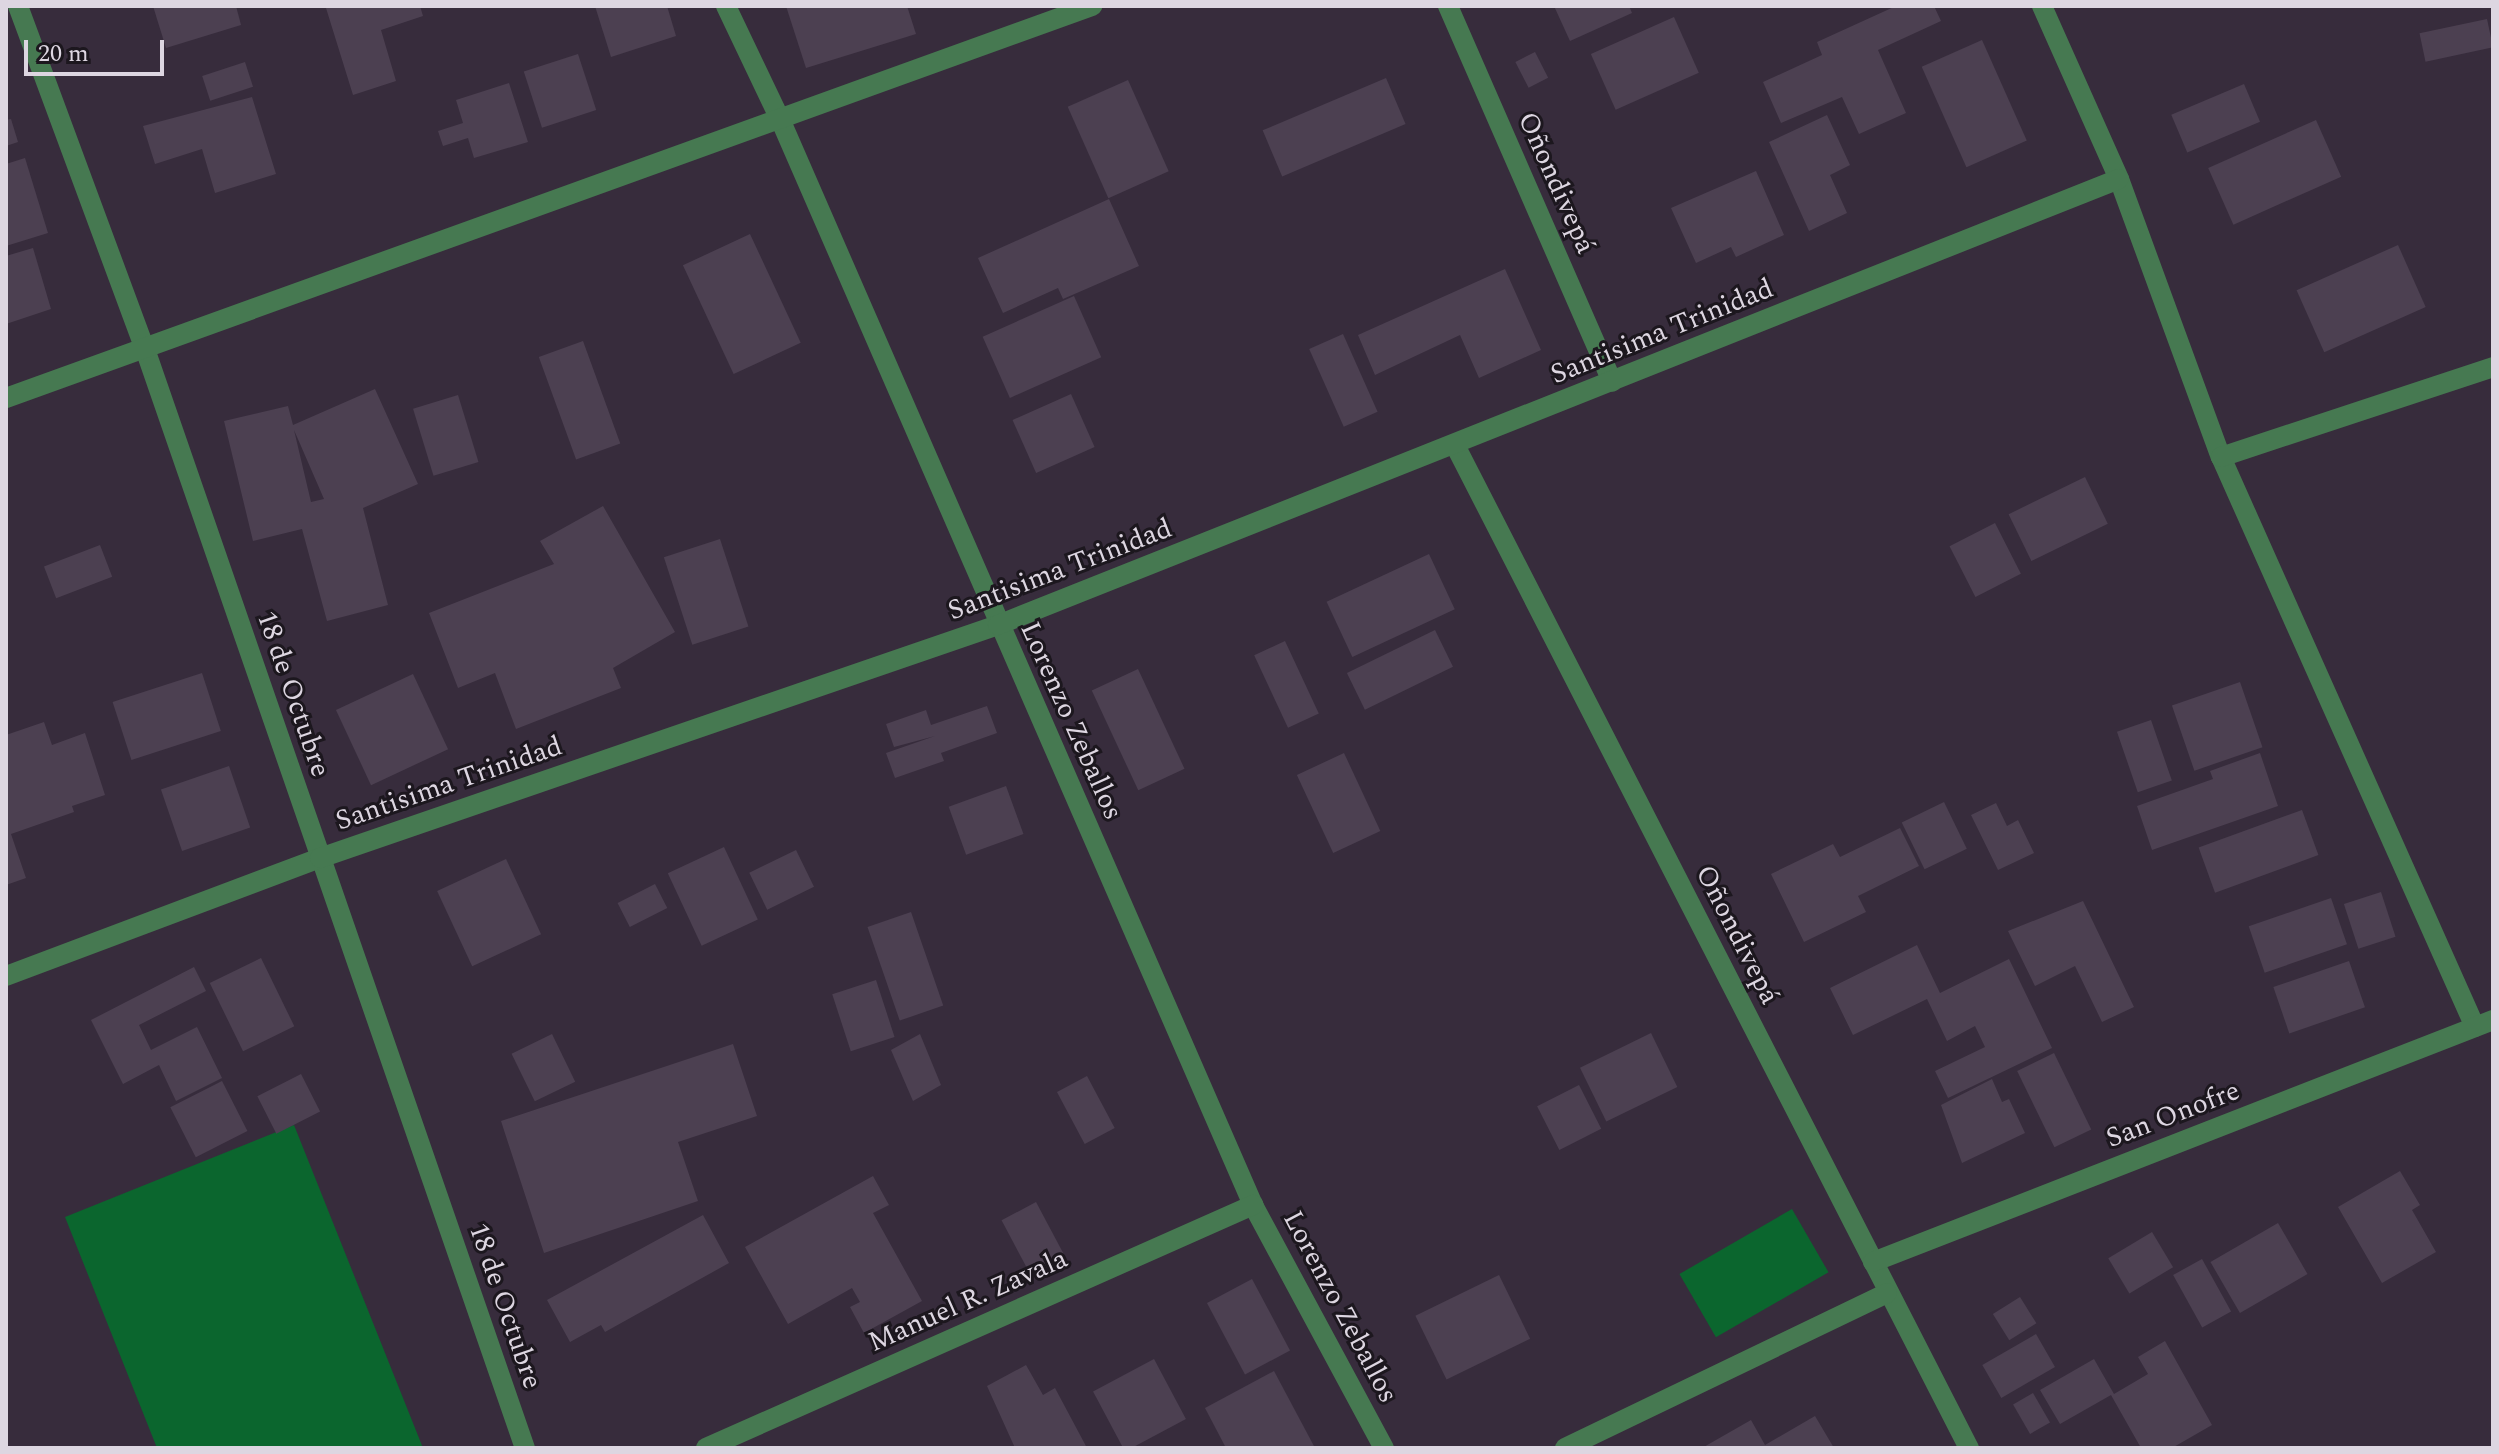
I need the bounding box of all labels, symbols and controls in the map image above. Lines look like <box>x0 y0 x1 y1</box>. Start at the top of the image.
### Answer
scale bar <box>28 24 168 74</box>
text: 20 m <box>38 36 89 72</box>
street label: Oñondivepá <box>1510 107 1602 259</box>
street label: Santisima Trinidad <box>1546 272 1778 392</box>
street label: Santisima Trinidad <box>943 512 1177 628</box>
street label: 18 de Octubre <box>249 607 337 781</box>
street label: Lorenzo Zeballos <box>1012 617 1130 825</box>
street label: Santisima Trinidad <box>331 729 567 839</box>
street label: Oñondivepá <box>1688 860 1786 1010</box>
street label: San Onofre <box>2101 1074 2245 1156</box>
street label: Lorenzo Zeballos <box>1275 1205 1405 1409</box>
street label: 18 de Octubre <box>461 1219 549 1393</box>
street label: Manuel R. Zavala <box>863 1242 1073 1360</box>

